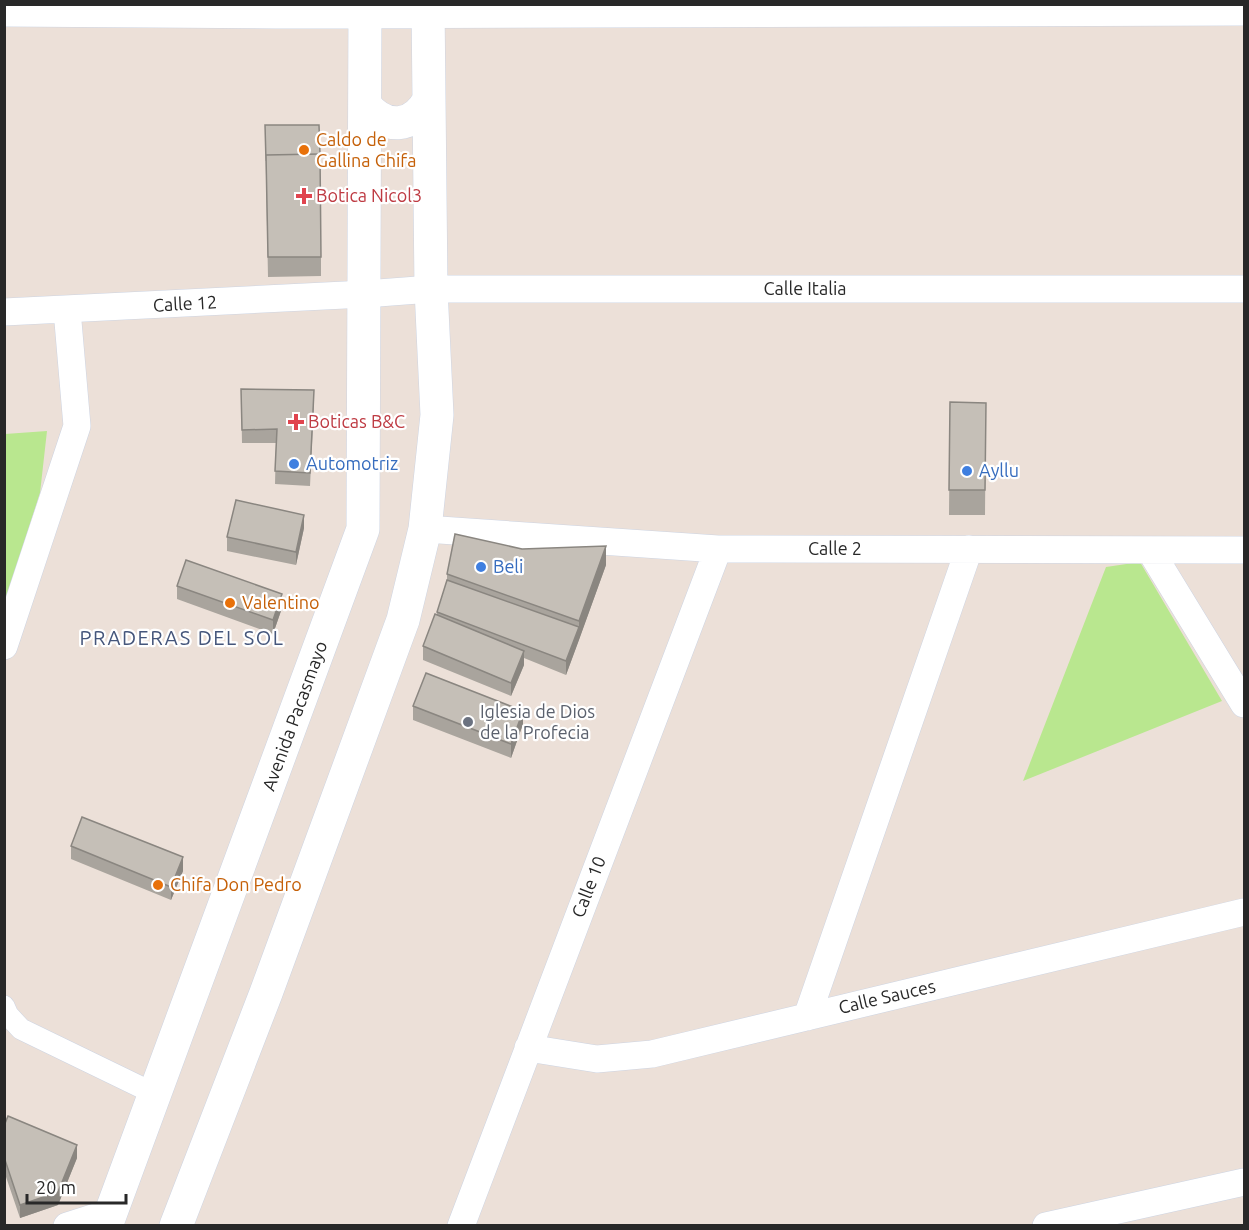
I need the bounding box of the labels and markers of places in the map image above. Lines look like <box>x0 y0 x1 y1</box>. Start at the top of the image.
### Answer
place label: Caldo de Gallina Chifa <box>316 129 416 170</box>
marker: Caldo de Gallina Chifa <box>297 143 311 157</box>
place label: Botica Nicol3 <box>316 185 422 205</box>
marker: Botica Nicol3 <box>297 189 311 203</box>
place label: Boticas B&C <box>308 411 405 431</box>
marker: Boticas B&C <box>289 415 303 429</box>
place label: Automotriz <box>306 453 398 473</box>
marker: Automotriz <box>287 457 301 471</box>
place label: Ayllu <box>979 460 1019 480</box>
marker: Ayllu <box>960 464 974 478</box>
place label: Beli <box>493 556 523 576</box>
marker: Beli <box>474 560 488 574</box>
place label: Valentino <box>242 592 320 612</box>
marker: Valentino <box>223 596 237 610</box>
place label: Iglesia de Dios de la Profecia <box>480 701 595 742</box>
marker: Iglesia de Dios de la Profecia <box>461 715 475 729</box>
place label: Chifa Don Pedro <box>170 874 302 894</box>
marker: Chifa Don Pedro <box>151 878 165 892</box>

